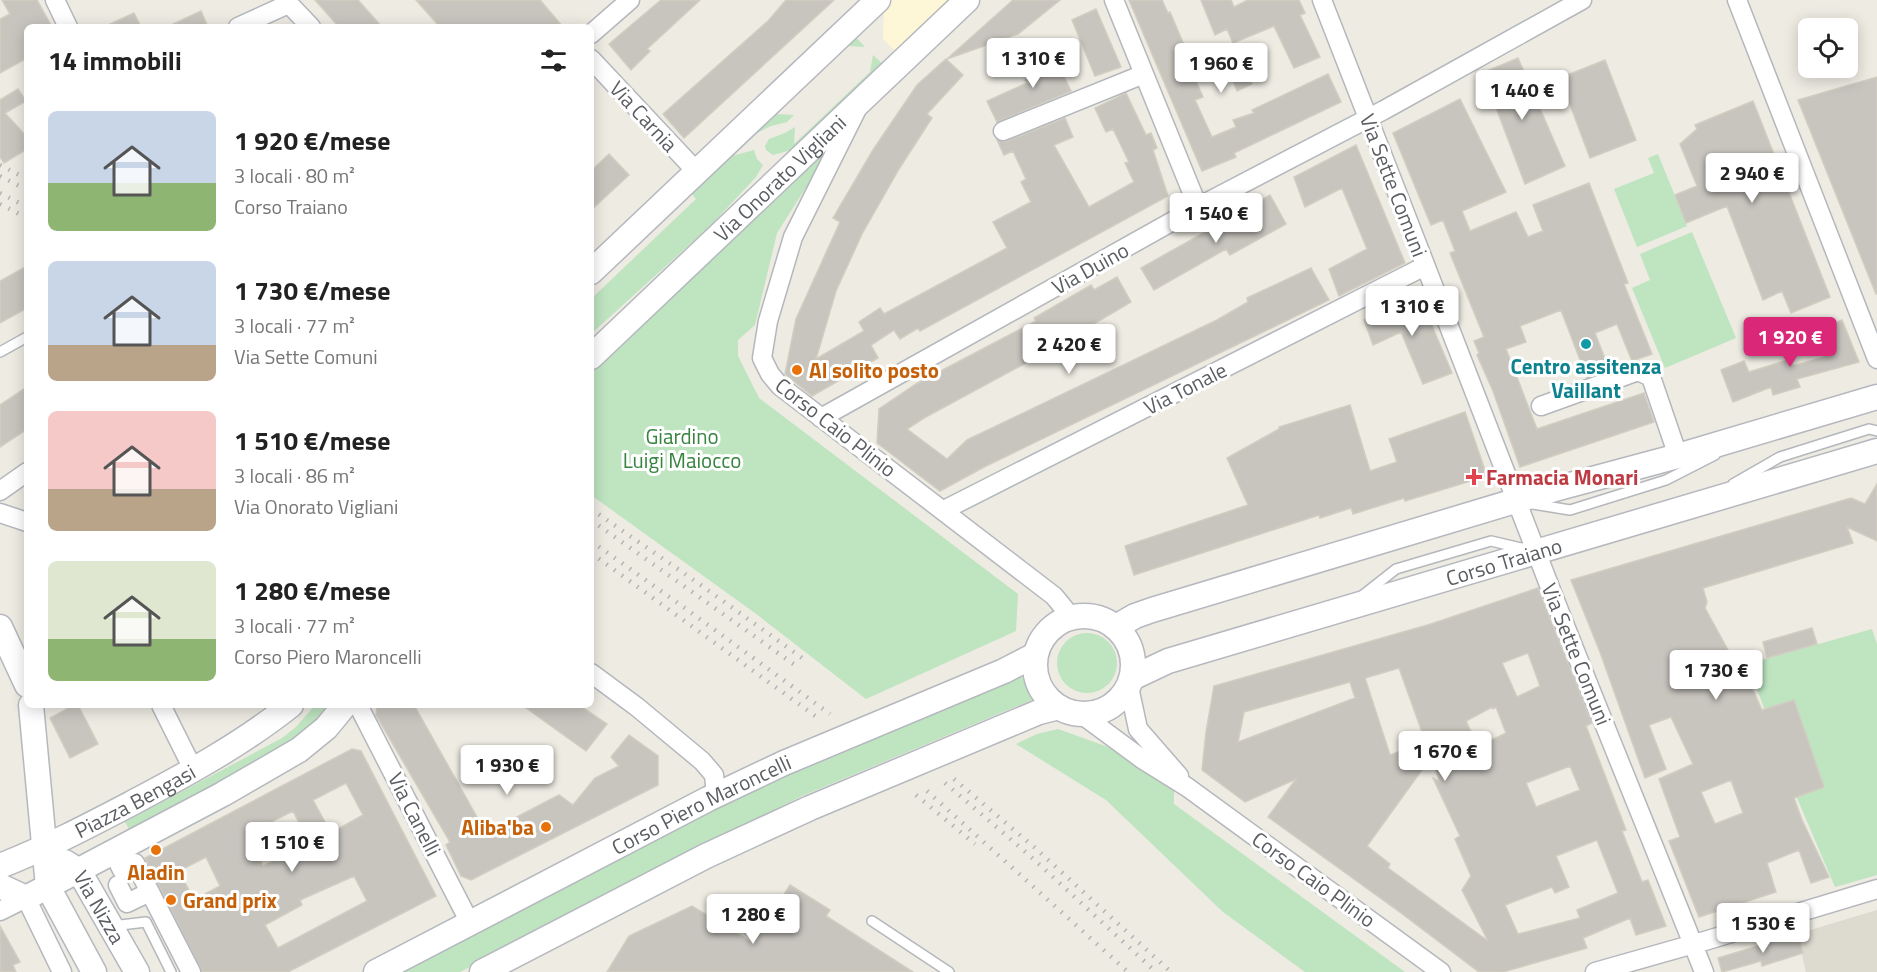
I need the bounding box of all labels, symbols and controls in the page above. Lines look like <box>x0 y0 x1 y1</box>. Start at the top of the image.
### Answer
map controls <box>1798 18 1858 78</box>
button: locate <box>1798 18 1858 78</box>
pin: 1 310 € <box>978 38 1088 89</box>
text: 14 immobili <box>48 41 182 80</box>
text: 1 310 € <box>1001 42 1065 73</box>
pin: 1 960 € <box>1166 43 1276 94</box>
icon: filters <box>537 44 570 77</box>
text: 1 960 € <box>1189 47 1253 78</box>
pin: 1 440 € <box>1467 70 1577 121</box>
street label: Via Carnia <box>602 73 686 159</box>
text: 1 440 € <box>1490 74 1554 105</box>
street label: Via Onorato Vigliani <box>706 107 853 249</box>
street label: Via Sette Comuni <box>1352 109 1436 261</box>
text: 1 920 €/mese <box>234 121 390 160</box>
icon: home <box>96 135 168 207</box>
pin: 2 940 € <box>1697 153 1807 204</box>
text: 2 940 € <box>1720 157 1784 188</box>
text: 3 locali · 80 m² <box>234 160 355 191</box>
text: Corso Traiano <box>234 191 348 222</box>
pin: 1 540 € <box>1161 193 1271 244</box>
text: 1 540 € <box>1184 197 1248 228</box>
street label: Via Duino <box>1046 234 1134 302</box>
text: 1 730 €/mese <box>234 271 390 310</box>
icon: home <box>96 285 168 357</box>
pin: 1 310 € <box>1357 286 1467 337</box>
text: 1 310 € <box>1380 290 1444 321</box>
text: 3 locali · 77 m² <box>234 310 355 341</box>
pin: 1 920 € <box>1735 317 1845 368</box>
text: 1 920 € <box>1758 321 1822 352</box>
pin: 2 420 € <box>1014 324 1124 375</box>
text: 2 420 € <box>1037 328 1101 359</box>
marker: Centro assitenza Vaillant <box>1579 337 1593 351</box>
text: Via Sette Comuni <box>234 341 378 372</box>
place label: Centro assitenza Vaillant <box>1510 350 1662 406</box>
street label: Via Tonale <box>1138 353 1232 423</box>
place label: Al solito posto <box>809 354 939 386</box>
marker: Al solito posto <box>790 363 804 377</box>
street label: Corso Caio Plinio <box>769 369 903 485</box>
park label: Giardino Luigi Maiocco <box>623 420 741 476</box>
text: 1 510 €/mese <box>234 421 390 460</box>
icon: home <box>96 435 168 507</box>
text: 3 locali · 86 m² <box>234 460 355 491</box>
place label: Farmacia Monari <box>1486 461 1638 493</box>
marker: Farmacia Monari <box>1467 470 1481 484</box>
text: Via Onorato Vigliani <box>234 491 398 522</box>
street label: Corso Traiano <box>1442 529 1566 594</box>
text: 1 280 €/mese <box>234 571 390 610</box>
street label: Via Sette Comuni <box>1534 578 1620 730</box>
icon: home <box>96 585 168 657</box>
text: 3 locali · 77 m² <box>234 610 355 641</box>
text: Corso Piero Maroncelli <box>234 641 422 672</box>
pin: 1 730 € <box>1661 650 1771 701</box>
text: 1 730 € <box>1684 654 1748 685</box>
pin: 1 670 € <box>1390 731 1500 782</box>
text: 1 670 € <box>1413 735 1477 766</box>
pin: 1 930 € <box>452 745 562 796</box>
street label: Corso Piero Maroncelli <box>606 746 796 863</box>
text: 1 930 € <box>475 749 539 780</box>
street label: Piazza Bengasi <box>69 756 201 846</box>
street label: Via Canelli <box>380 767 450 861</box>
place label: Aliba'ba <box>461 811 534 843</box>
marker: Aliba'ba <box>539 820 553 834</box>
pin: 1 510 € <box>237 822 347 873</box>
street label: Corso Caio Plinio <box>1245 823 1383 935</box>
text: 1 510 € <box>260 826 324 857</box>
marker: Aladin <box>149 843 163 857</box>
place label: Aladin <box>127 856 185 888</box>
street label: Via Nizza <box>66 864 134 950</box>
place label: Grand prix <box>183 884 277 916</box>
marker: Grand prix <box>164 893 178 907</box>
pin: 1 280 € <box>698 894 808 945</box>
text: 1 280 € <box>721 898 785 929</box>
pin: 1 530 € <box>1708 903 1818 954</box>
text: 1 530 € <box>1731 907 1795 938</box>

